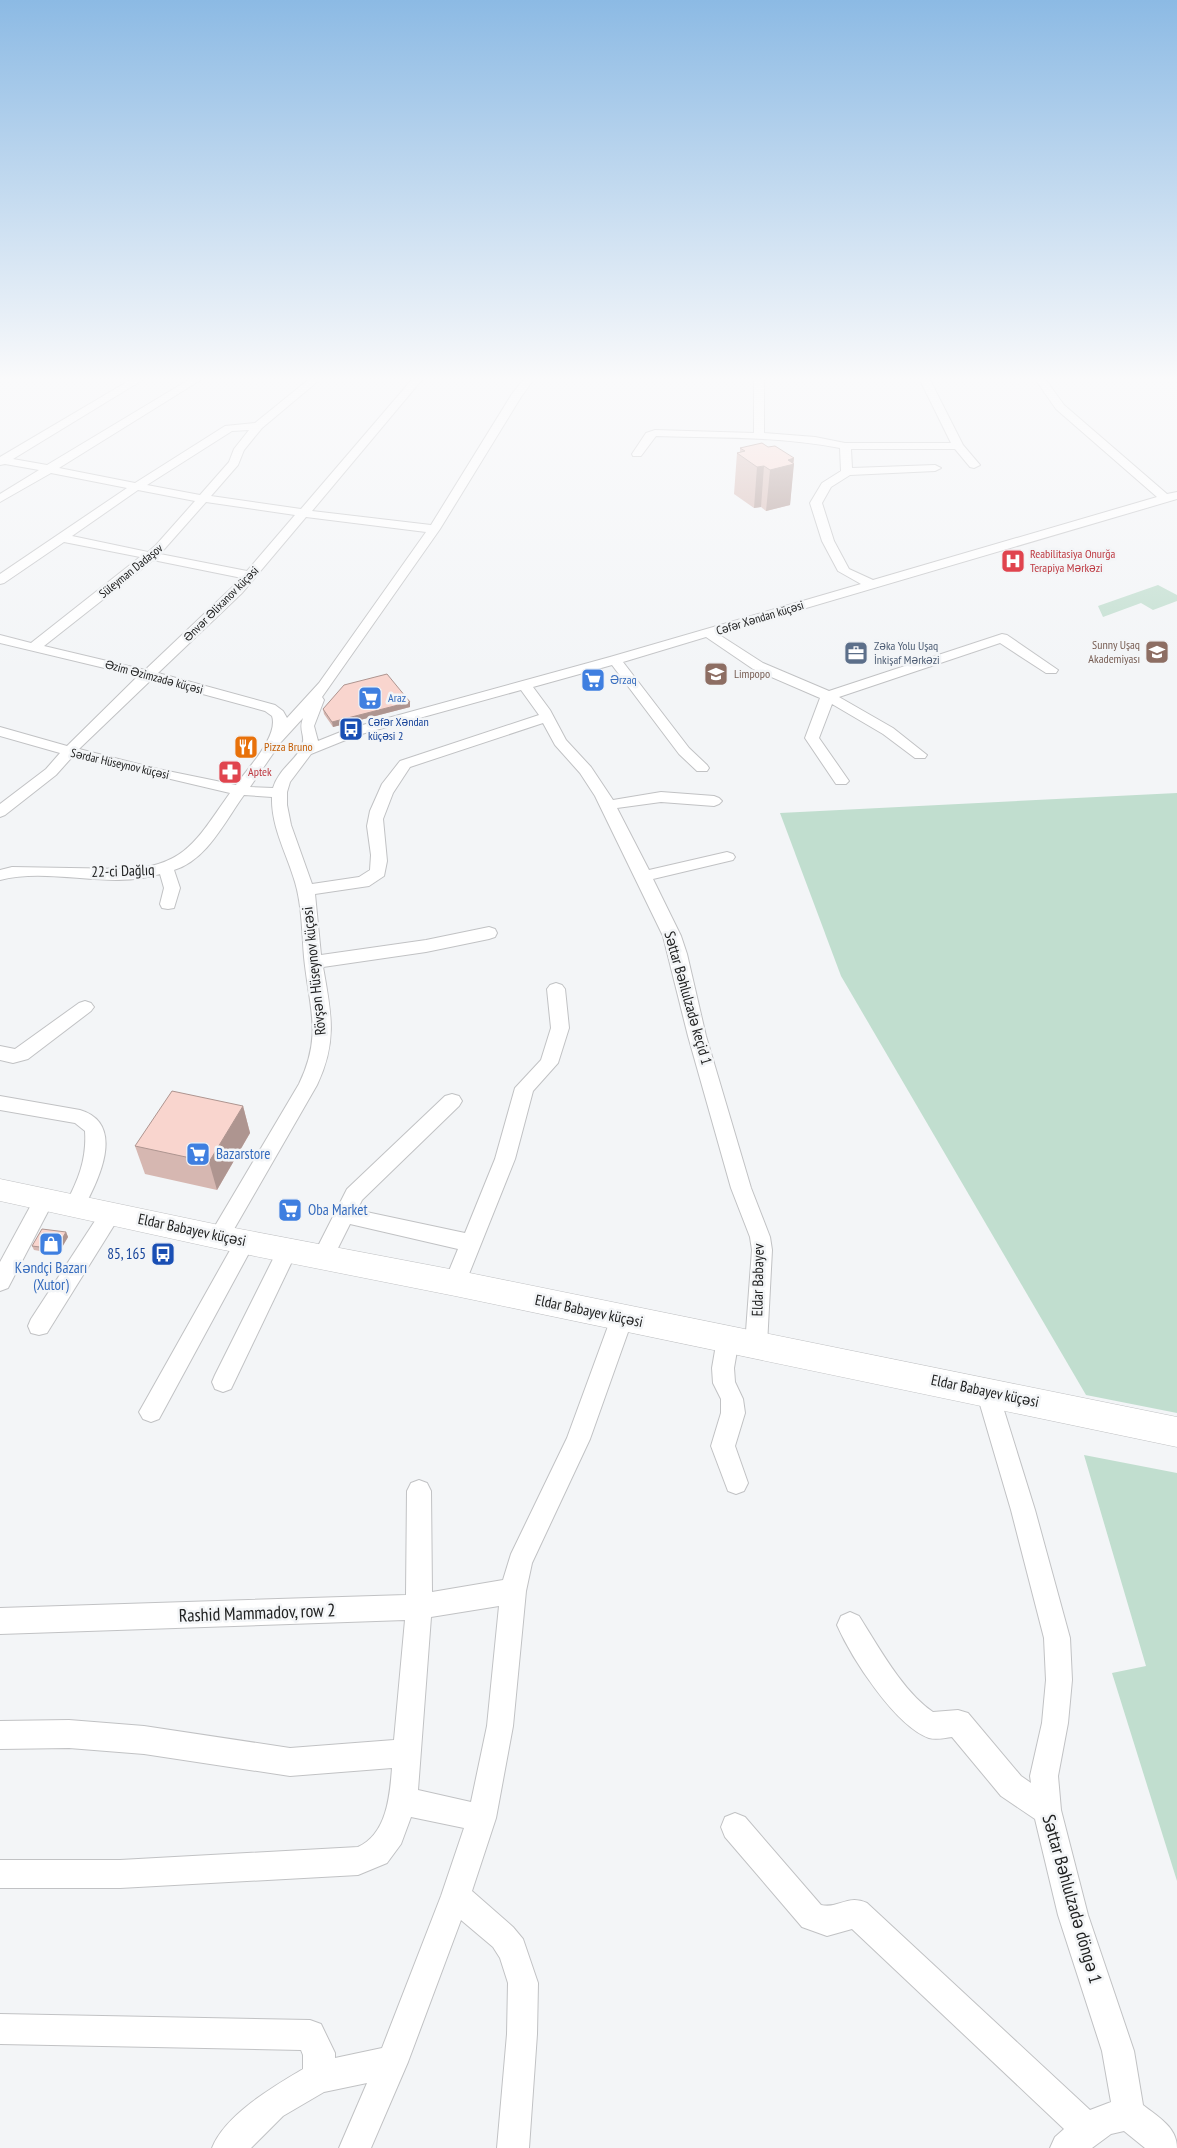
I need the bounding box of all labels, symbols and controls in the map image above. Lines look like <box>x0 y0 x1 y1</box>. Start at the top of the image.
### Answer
street label: Süleyman Dadaşov <box>96 540 166 601</box>
place label: Reabilitasiya Onurğa Terapiya Mərkəzi <box>1030 546 1115 575</box>
hospital icon: Reabilitasiya Onurğa Terapiya Mərkəzi <box>1000 548 1026 574</box>
street label: Ənvər Əlixanov küçəsi <box>180 563 261 644</box>
street label: Cəfər Xəndan küçəsi <box>714 597 805 638</box>
place label: Sunny Uşaq Akademiyası <box>1088 637 1140 666</box>
place label: Zəka Yolu Uşaq İnkişaf Mərkəzi <box>874 638 940 667</box>
school or university icon: Sunny Uşaq Akademiyası <box>1144 639 1170 665</box>
office icon: Zəka Yolu Uşaq İnkişaf Mərkəzi <box>843 640 869 666</box>
street label: Əzim Əzimzadə küçəsi <box>103 656 205 697</box>
school or university icon: Limpopo <box>703 661 729 687</box>
place label: Limpopo <box>734 666 770 681</box>
supermarket icon: Ərzaq <box>580 667 606 693</box>
place label: Ərzaq <box>610 672 637 687</box>
supermarket icon: Araz <box>357 685 383 711</box>
place label: Araz <box>388 690 406 705</box>
place label: Cəfər Xəndan küçəsi 2 <box>368 714 429 743</box>
bus stop icon: Cəfər Xəndan küçəsi 2 <box>338 716 364 742</box>
restaurant icon: Pizza Bruno <box>233 734 259 760</box>
place label: Pizza Bruno <box>264 739 313 754</box>
street label: Sərdar Hüseynov küçəsi <box>69 745 171 782</box>
pharmacy icon: Aptek <box>217 759 243 785</box>
place label: Aptek <box>248 764 272 779</box>
street label: 22-ci Dağlıq <box>91 860 155 881</box>
street label: Rövşən Hüseynov küçəsi <box>297 906 330 1036</box>
street label: Səttar Bəhlulzadə keçid 1 <box>660 929 717 1067</box>
supermarket icon: Bazarstore <box>185 1141 211 1167</box>
place label: Bazarstore <box>216 1144 270 1163</box>
supermarket icon: Oba Market <box>277 1197 303 1223</box>
place label: Oba Market <box>308 1200 368 1219</box>
street label: Eldar Babayev küçəsi <box>136 1209 248 1250</box>
shop icon: Kəndçi Bazarı (Xutor) <box>38 1231 64 1257</box>
bus stop icon: 85, 165 <box>150 1241 176 1267</box>
street label: Eldar Babayev <box>747 1243 768 1317</box>
place label: 85, 165 <box>107 1244 146 1263</box>
place label: Kəndçi Bazarı (Xutor) <box>15 1258 87 1294</box>
street label: Eldar Babayev küçəsi <box>533 1290 645 1331</box>
street label: Eldar Babayev küçəsi <box>929 1370 1041 1411</box>
street label: Rashid Mammadov, row 2 <box>178 1598 336 1627</box>
street label: Səttar Bəhlulzadə döngə 1 <box>1037 1812 1108 1986</box>

